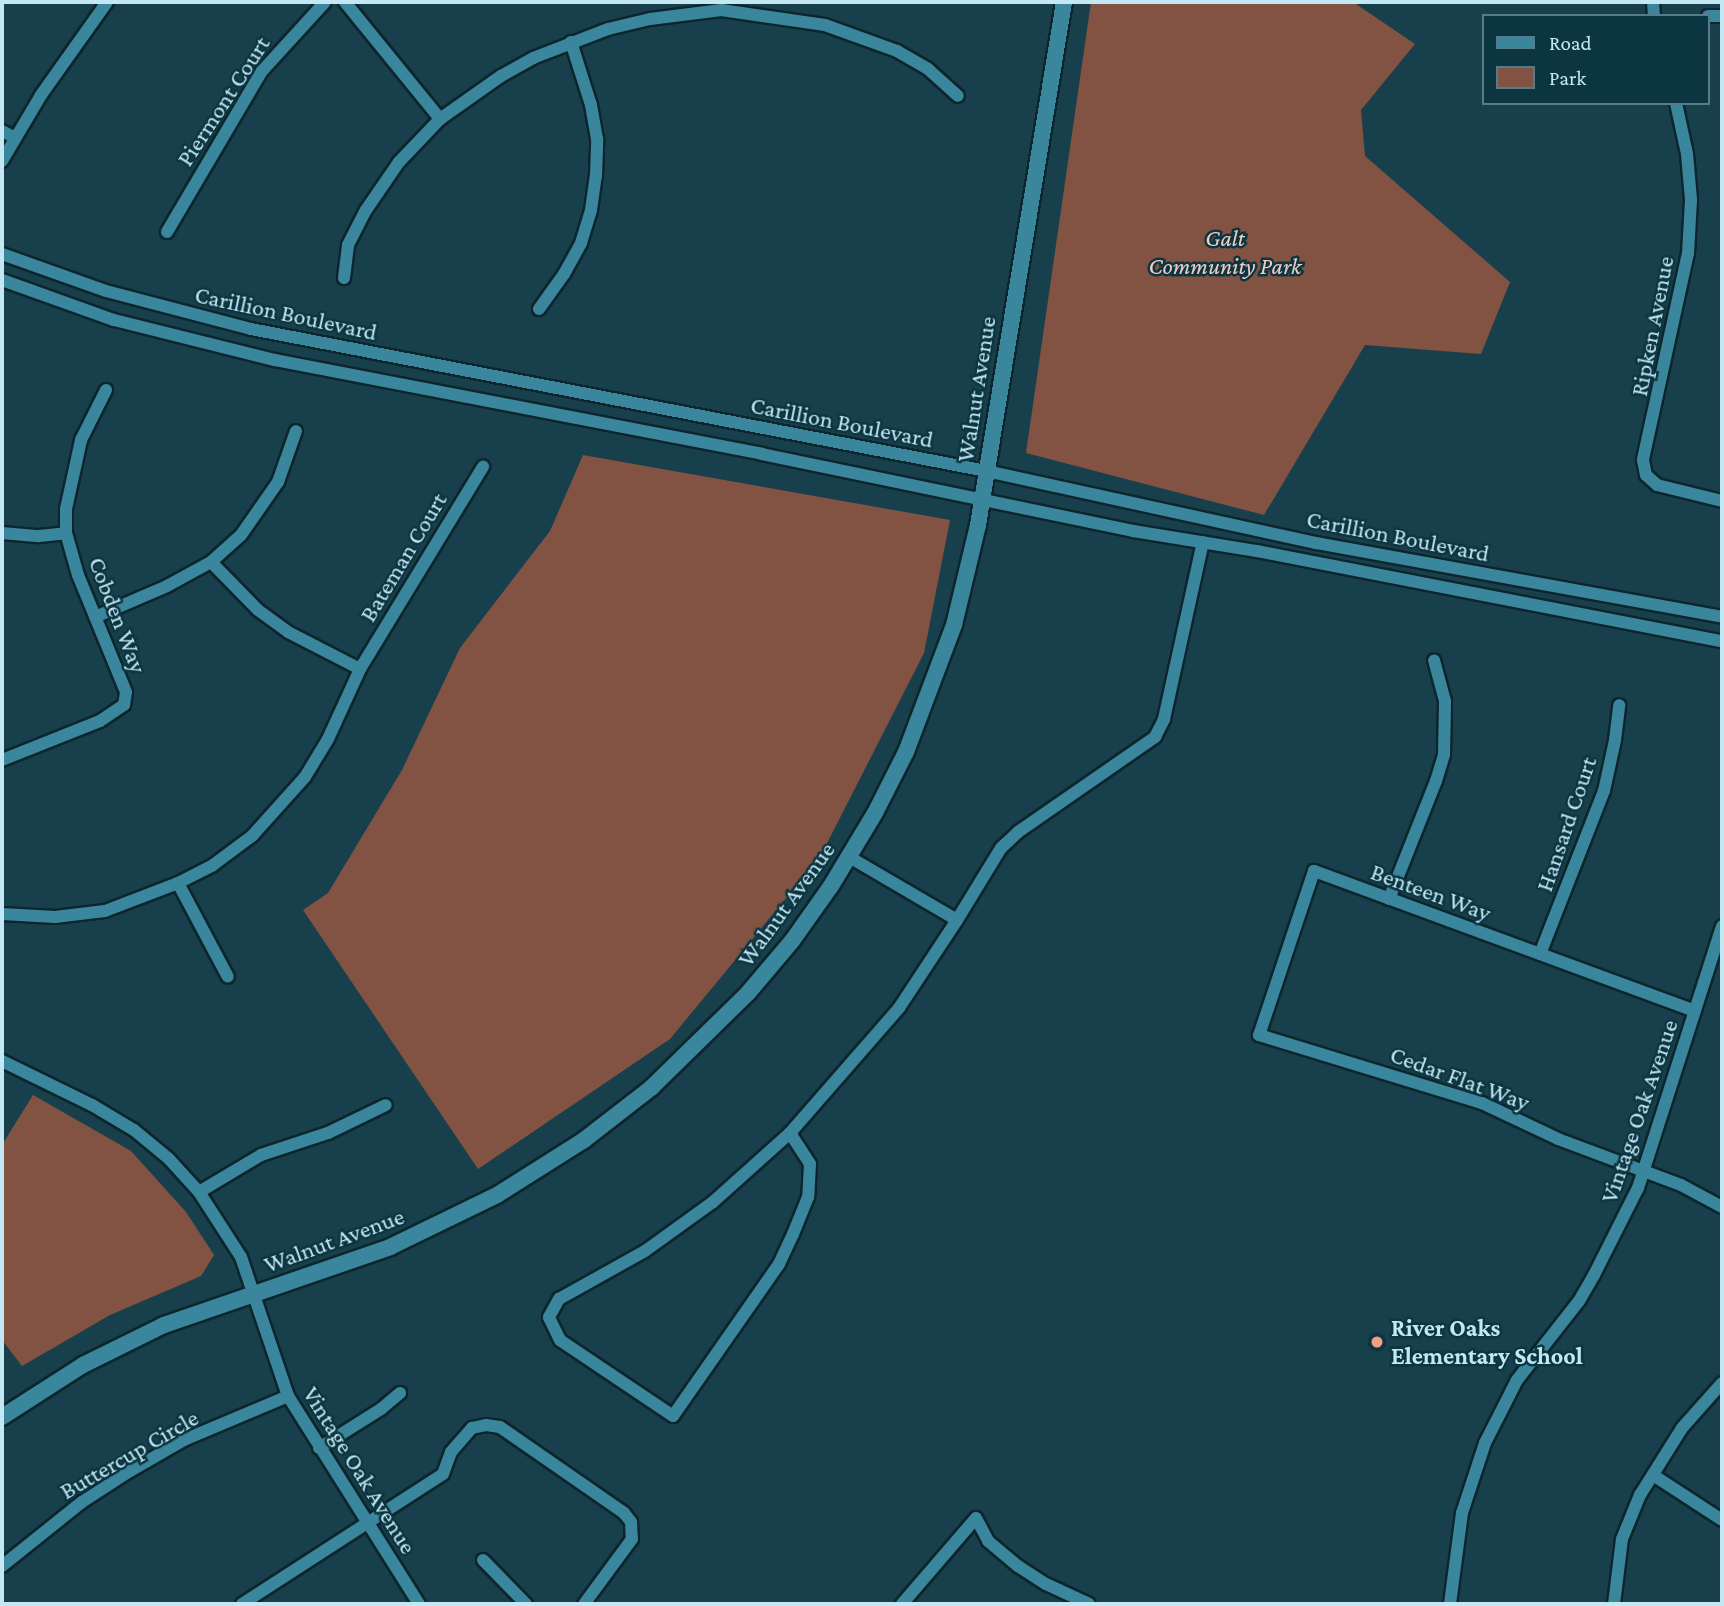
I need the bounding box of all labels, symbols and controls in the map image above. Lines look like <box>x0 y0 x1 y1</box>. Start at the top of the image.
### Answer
legend <box>1482 14 1710 105</box>
street label: Piermont Court <box>170 31 276 171</box>
text: Road <box>1549 31 1592 55</box>
text: Park <box>1549 66 1586 90</box>
park label: Galt Community Park <box>1148 224 1302 280</box>
street label: Ripken Avenue <box>1624 254 1680 398</box>
street label: Carillion Boulevard <box>192 280 380 346</box>
street label: Walnut Avenue <box>950 314 1002 464</box>
street label: Carillion Boulevard <box>748 390 936 454</box>
street label: Bateman Court <box>353 487 453 627</box>
street label: Carillion Boulevard <box>1304 504 1492 568</box>
street label: Cobden Way <box>83 553 153 677</box>
street label: Hansard Court <box>1530 753 1602 895</box>
street label: Walnut Avenue <box>731 836 841 972</box>
street label: Benteen Way <box>1367 857 1495 927</box>
street label: Vintage Oak Avenue <box>1594 1016 1684 1206</box>
street label: Cedar Flat Way <box>1386 1039 1534 1117</box>
street label: Walnut Avenue <box>260 1201 408 1279</box>
place label: River Oaks Elementary School <box>1391 1314 1583 1370</box>
marker: River Oaks Elementary School <box>1369 1334 1385 1350</box>
street label: Vintage Oak Avenue <box>297 1381 423 1559</box>
street label: Buttercup Circle <box>55 1403 203 1505</box>

